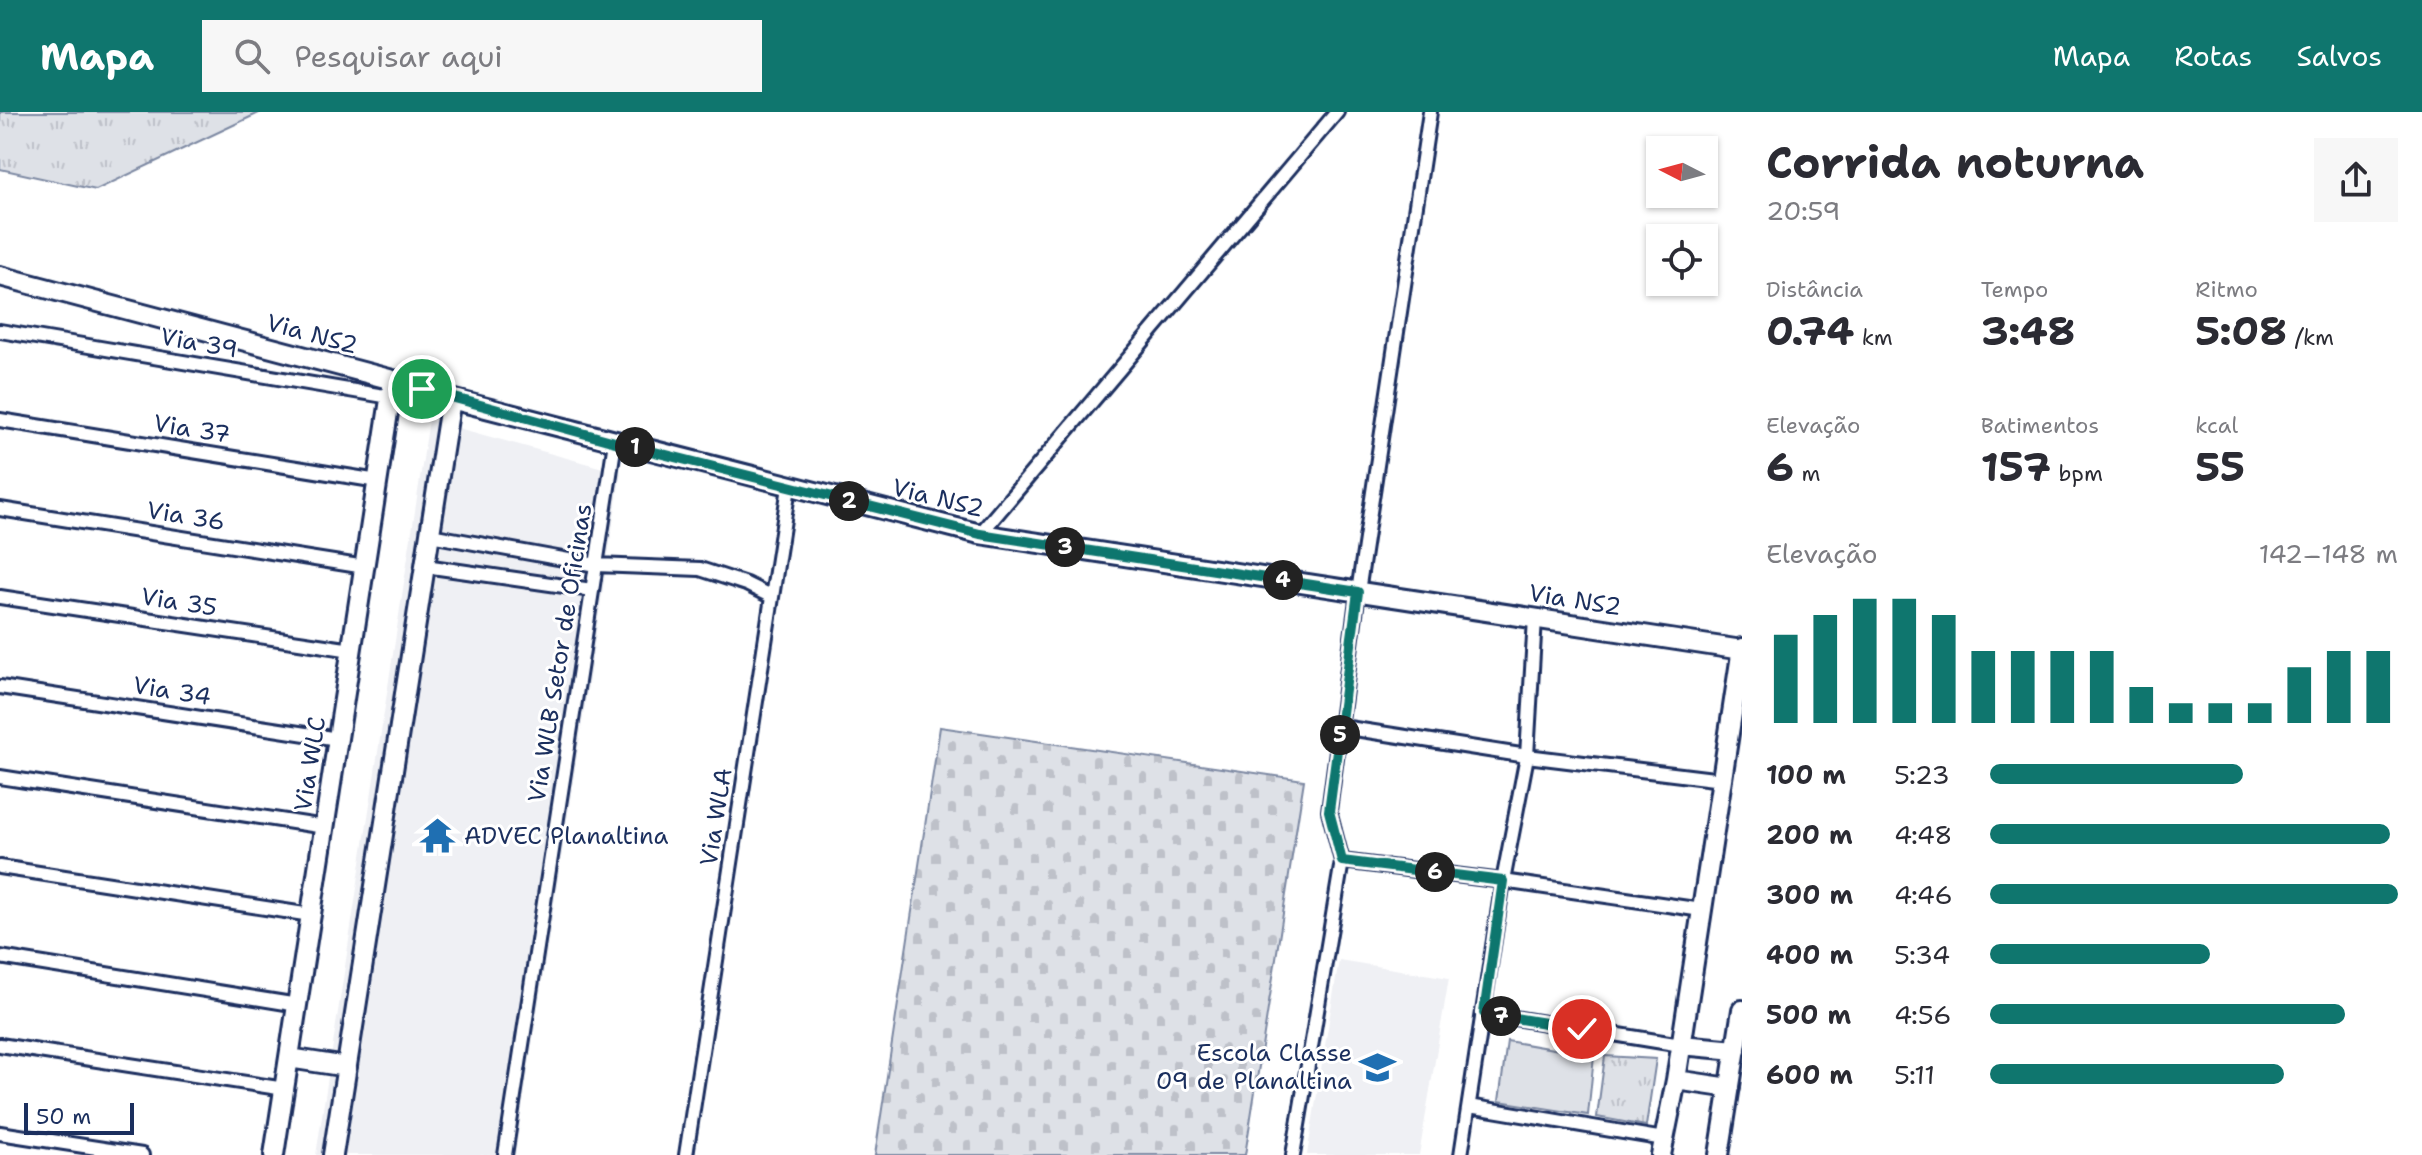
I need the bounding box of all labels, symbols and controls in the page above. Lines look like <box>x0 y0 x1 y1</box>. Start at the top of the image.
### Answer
search box <box>202 20 762 92</box>
text: Mapa <box>40 31 154 82</box>
icon: search <box>230 34 274 78</box>
text: Pesquisar aqui <box>294 36 503 77</box>
text: Mapa <box>2053 37 2130 75</box>
text: Rotas <box>2174 37 2252 75</box>
text: Salvos <box>2296 37 2382 75</box>
text: Corrida noturna <box>1766 133 2144 192</box>
north arrow <box>1646 136 1718 208</box>
map controls <box>1646 136 1718 296</box>
button: share <box>2314 138 2398 222</box>
text: 20:59 <box>1766 193 1841 228</box>
button: locate <box>1646 224 1718 296</box>
text: Distância <box>1766 275 1863 304</box>
text: Tempo <box>1981 275 2048 304</box>
text: Ritmo <box>2195 275 2258 304</box>
text: 0.74 <box>1766 304 1854 358</box>
text: 3:48 <box>1981 304 2076 358</box>
text: 5:08 <box>2195 304 2287 358</box>
street label: Via NS2 <box>263 306 361 362</box>
street label: Via 39 <box>158 320 240 366</box>
text: km <box>1854 323 1893 352</box>
text: /km <box>2287 323 2334 352</box>
pin <box>388 355 456 423</box>
icon: arrive <box>400 367 444 411</box>
street label: Via 37 <box>151 407 233 451</box>
text: Elevação <box>1766 411 1860 440</box>
text: Batimentos <box>1981 411 2099 440</box>
text: kcal <box>2195 411 2238 440</box>
pin: 1 <box>615 427 655 467</box>
text: 1 <box>630 432 640 461</box>
text: 6 <box>1766 440 1794 494</box>
text: 157 <box>1981 440 2051 494</box>
text: 55 <box>2195 440 2245 494</box>
text: m <box>1794 459 1820 488</box>
text: bpm <box>2051 459 2103 488</box>
street label: Via NS2 <box>889 471 987 525</box>
pin: 2 <box>829 481 869 521</box>
text: 2 <box>841 486 857 515</box>
street label: Via 36 <box>145 494 227 538</box>
street label: Via WLB Setor de Oficinas <box>521 501 599 805</box>
pin: 3 <box>1045 527 1085 567</box>
text: 3 <box>1057 532 1073 561</box>
text: Elevação <box>1766 536 1877 571</box>
text: 142–148 m <box>2259 536 2398 571</box>
pin: 4 <box>1263 560 1303 600</box>
text: 4 <box>1275 565 1291 594</box>
street label: Via NS2 <box>1526 577 1624 623</box>
street label: Via 35 <box>139 580 219 624</box>
street label: Via 34 <box>131 669 213 713</box>
street label: Via WLC <box>287 714 333 814</box>
pin: 5 <box>1320 715 1360 755</box>
text: 5 <box>1333 720 1347 749</box>
text: 100 m <box>1766 757 1846 792</box>
text: 5:23 <box>1894 757 1950 792</box>
street label: Via WLA <box>692 766 740 868</box>
temple icon: ADVEC Planaltina <box>419 817 457 855</box>
text: 200 m <box>1766 817 1853 852</box>
text: 4:48 <box>1894 817 1953 852</box>
place label: ADVEC Planaltina <box>464 820 669 852</box>
pin: 6 <box>1415 852 1455 892</box>
text: 6 <box>1427 857 1443 886</box>
text: 300 m <box>1766 877 1853 912</box>
text: 4:46 <box>1894 877 1953 912</box>
text: 400 m <box>1766 937 1853 972</box>
text: 5:34 <box>1894 937 1950 972</box>
pin <box>1548 995 1616 1063</box>
pin: 7 <box>1481 996 1521 1036</box>
text: 500 m <box>1766 997 1851 1032</box>
text: 4:56 <box>1894 997 1951 1032</box>
text: 7 <box>1493 1001 1509 1030</box>
icon: check <box>1560 1007 1604 1051</box>
place label: Escola Classe 09 de Planaltina <box>1156 1037 1352 1097</box>
school or university icon: Escola Classe 09 de Planaltina <box>1359 1048 1397 1086</box>
text: 600 m <box>1766 1057 1853 1092</box>
text: 5:11 <box>1894 1057 1935 1092</box>
scale bar <box>24 1099 134 1135</box>
text: 50 m <box>36 1102 91 1131</box>

